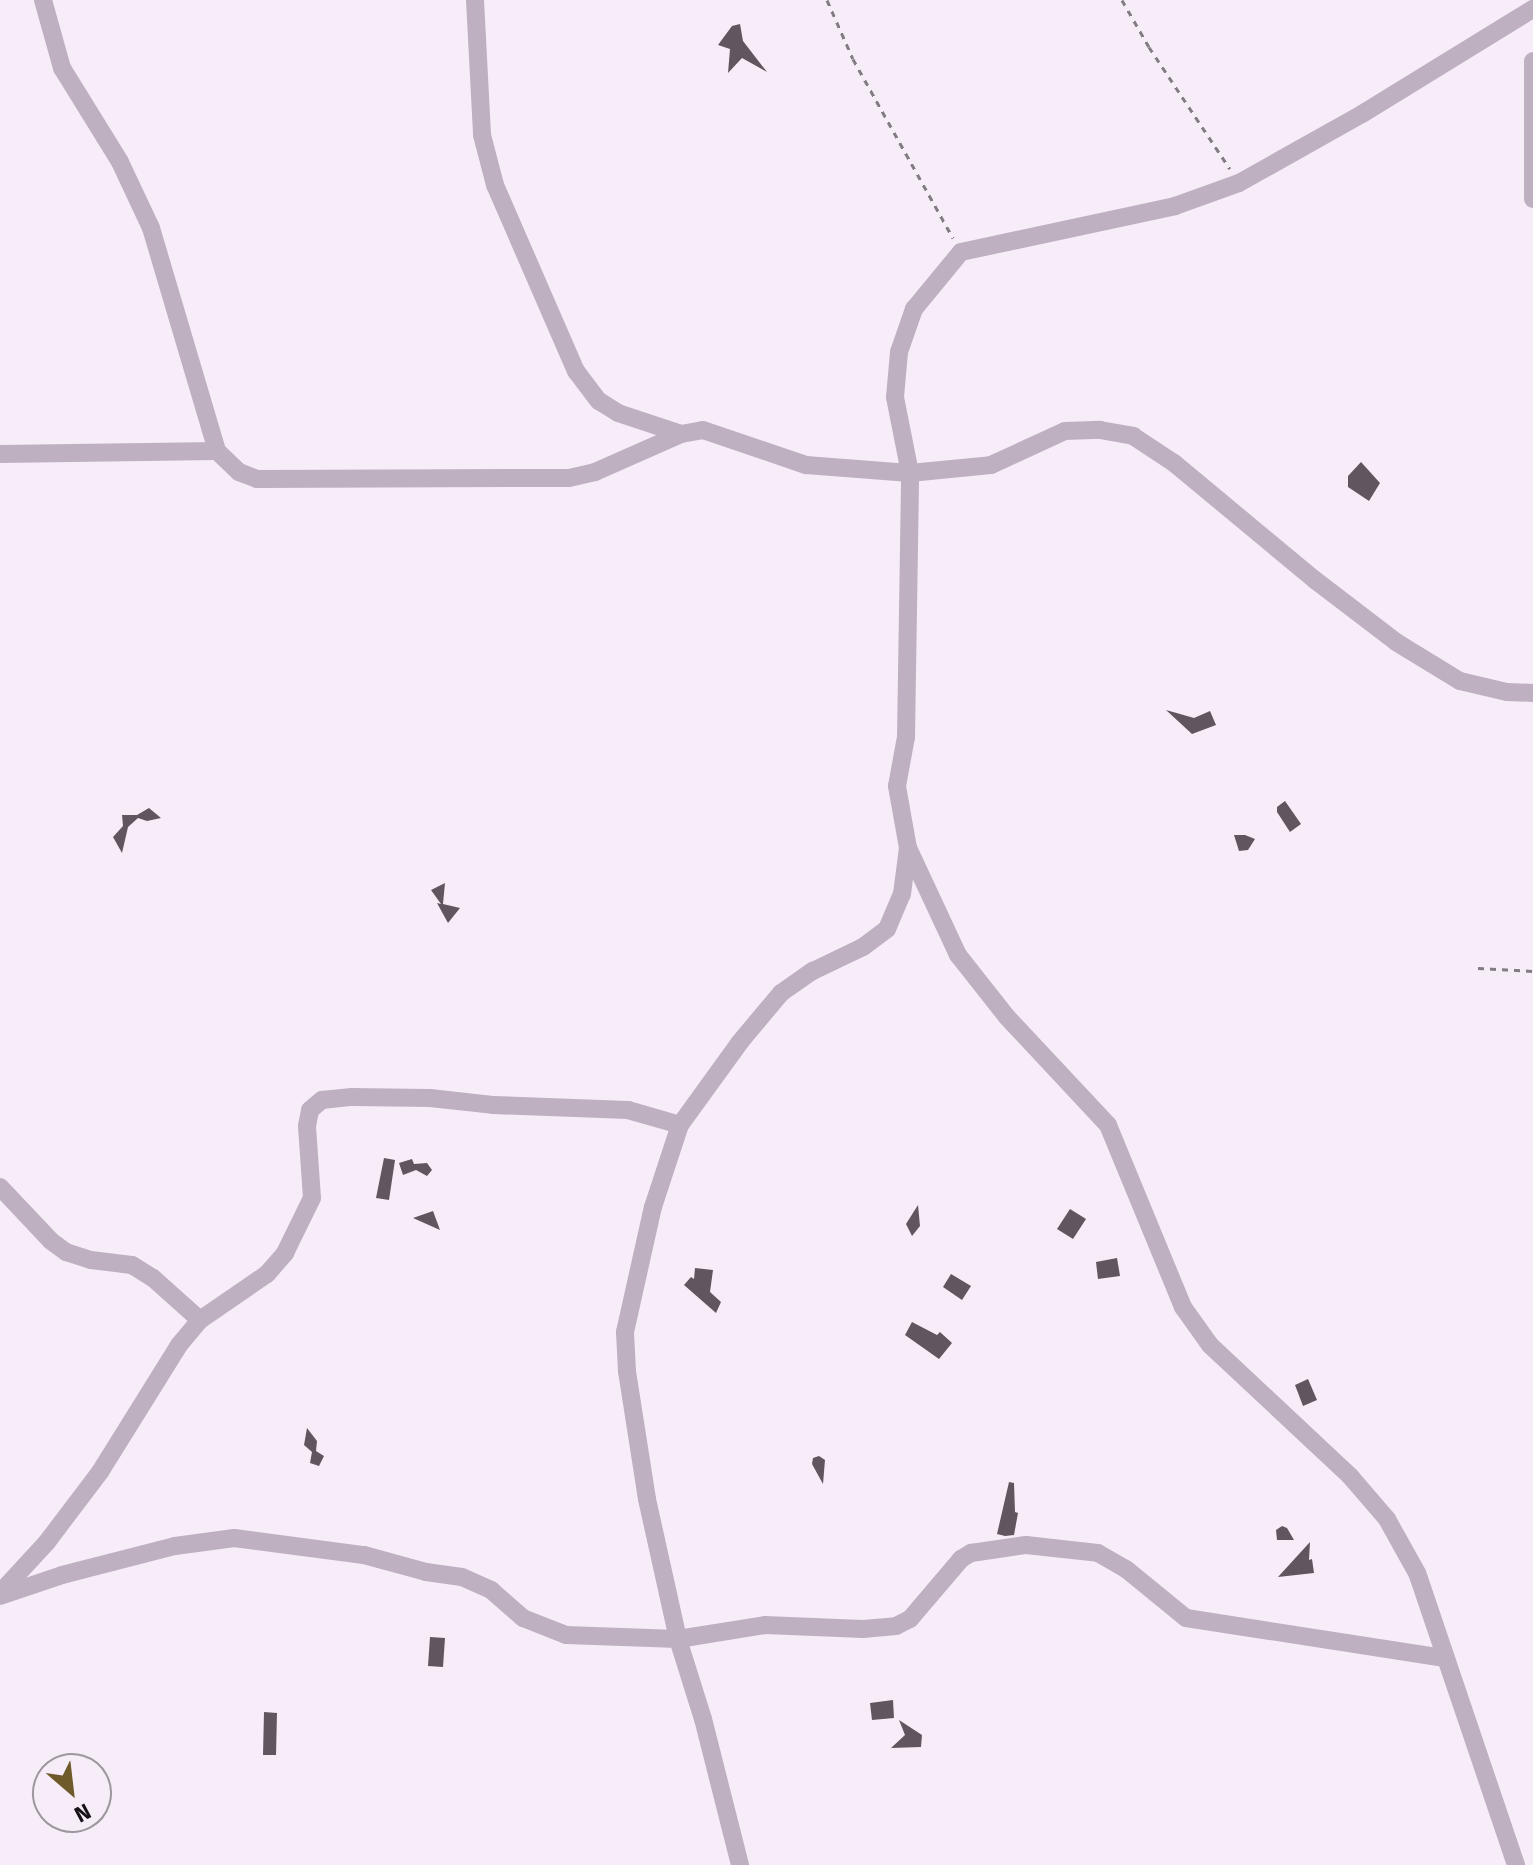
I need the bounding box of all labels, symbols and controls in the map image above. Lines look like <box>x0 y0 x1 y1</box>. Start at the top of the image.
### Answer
north arrow <box>32 1753 112 1833</box>
text: N <box>70 1798 95 1828</box>

